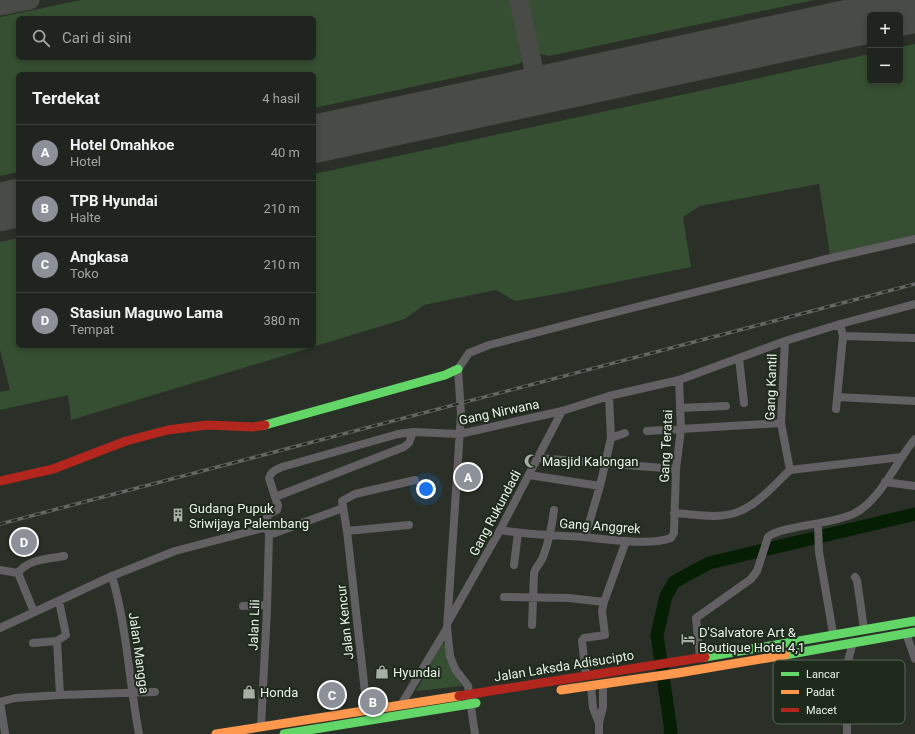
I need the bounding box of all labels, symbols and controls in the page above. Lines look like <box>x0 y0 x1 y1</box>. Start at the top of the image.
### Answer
map controls <box>867 12 903 84</box>
button: + <box>867 12 903 48</box>
search box <box>16 16 316 60</box>
icon: search <box>30 27 52 49</box>
text: Cari di sini <box>62 29 132 47</box>
button: − <box>867 48 903 84</box>
text: Terdekat <box>32 88 100 108</box>
text: 4 hasil <box>262 91 300 106</box>
text: Hotel Omahkoe <box>70 136 174 154</box>
text: A <box>41 145 49 160</box>
text: 40 m <box>271 145 300 160</box>
text: Hotel <box>70 154 101 169</box>
text: TPB Hyundai <box>70 192 158 210</box>
text: B <box>41 201 49 216</box>
text: 210 m <box>263 201 300 216</box>
text: Halte <box>70 210 101 225</box>
text: Angkasa <box>70 248 129 266</box>
text: C <box>41 257 49 272</box>
text: 210 m <box>263 257 300 272</box>
text: Toko <box>70 266 99 281</box>
text: Stasiun Maguwo Lama <box>70 304 223 322</box>
text: D <box>41 313 49 328</box>
text: 380 m <box>263 313 300 328</box>
text: Tempat <box>70 322 114 337</box>
street label: Gang Kantil <box>762 353 780 421</box>
street label: Gang Nirwana <box>457 396 541 428</box>
street label: Gang Teratai <box>657 409 675 483</box>
mosque icon: Masjid Kalongan <box>523 453 539 469</box>
place label: Masjid Kalongan <box>542 454 639 469</box>
pin: A <box>455 462 481 492</box>
street label: Gang Rukundadi <box>466 468 524 558</box>
your location <box>416 479 436 499</box>
place label: Gudang Pupuk Sriwijaya Palembang <box>189 501 309 531</box>
building icon: Gudang Pupuk Sriwijaya Palembang <box>170 507 186 523</box>
street label: Gang Anggrek <box>559 516 642 536</box>
pin: D <box>11 527 37 557</box>
street label: Jalan Kencur <box>334 583 356 660</box>
street label: Jalan Lili <box>246 599 262 651</box>
street label: Jalan Mangga <box>126 611 152 695</box>
place label: D'Salvatore Art & Boutique Hotel 4,1 <box>699 625 805 655</box>
hotel icon: D'Salvatore Art & Boutique Hotel 4,1 <box>680 631 696 647</box>
street label: Jalan Laksda Adisucipto <box>493 648 635 684</box>
legend <box>773 660 905 724</box>
shop icon: Hyundai <box>374 664 390 680</box>
place label: Hyundai <box>393 665 440 680</box>
text: Lancar <box>806 668 840 681</box>
pin: C <box>319 680 345 710</box>
shop icon: Honda <box>241 684 257 700</box>
place label: Honda <box>260 685 298 700</box>
text: Padat <box>806 686 835 699</box>
pin: B <box>360 687 386 717</box>
text: Macet <box>806 704 837 717</box>

